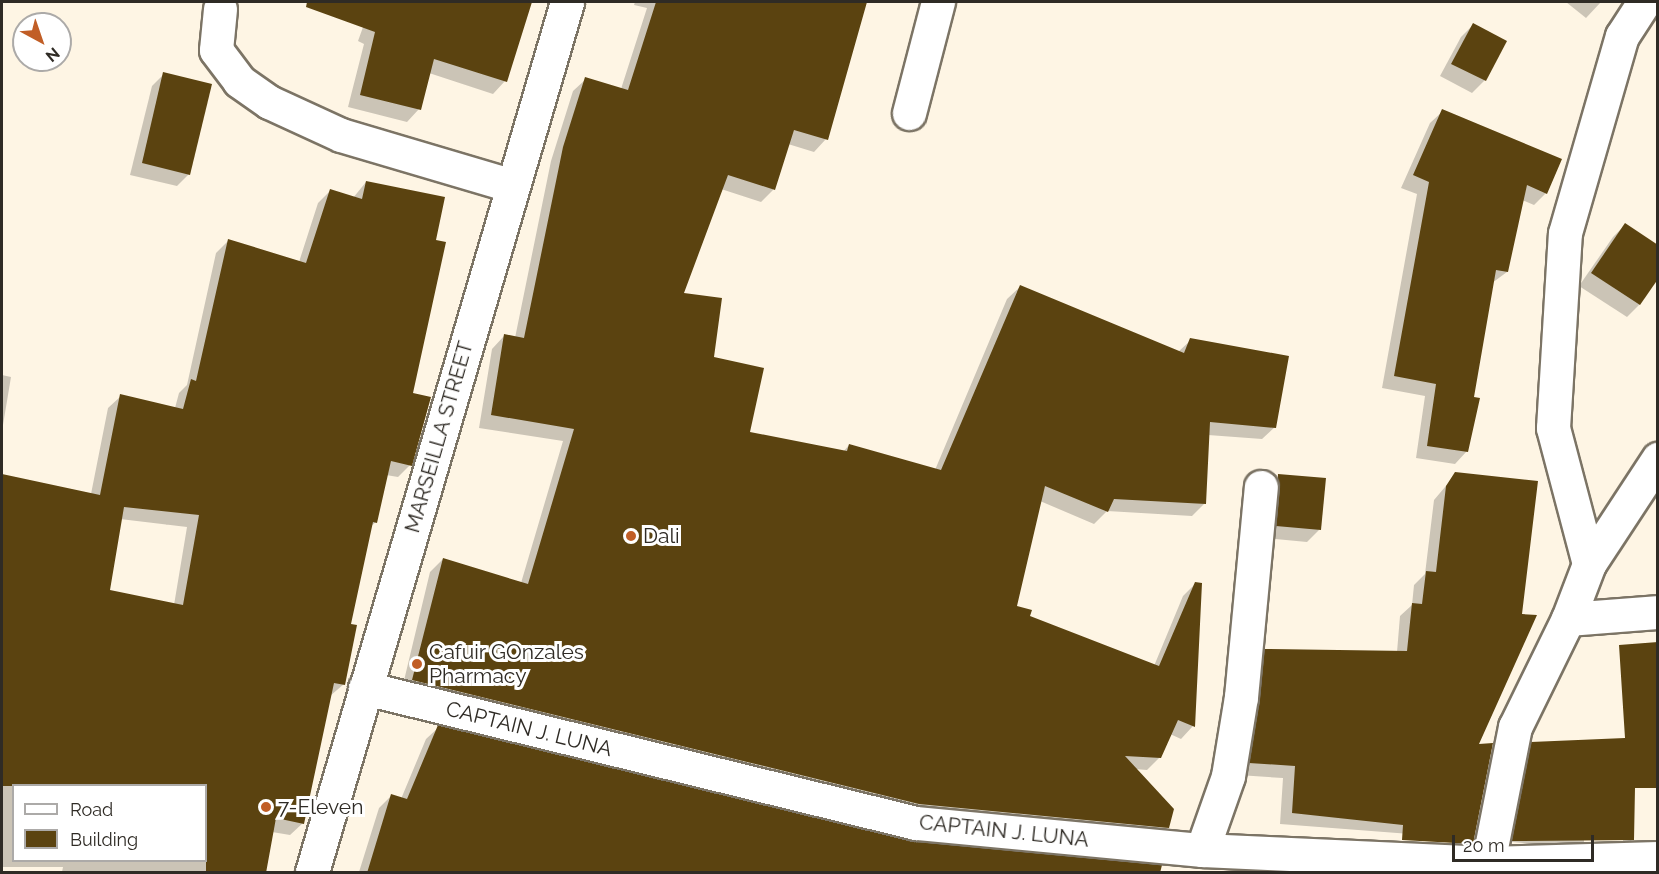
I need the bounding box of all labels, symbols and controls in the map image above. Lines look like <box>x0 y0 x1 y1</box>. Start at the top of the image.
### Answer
north arrow <box>12 12 72 72</box>
text: N <box>42 43 63 66</box>
street label: MARSEILLA STREET <box>399 338 479 536</box>
place label: Dali <box>643 523 680 549</box>
marker: Dali <box>624 529 638 543</box>
place label: Cafuir GOnzales Pharmacy <box>429 639 584 689</box>
marker: Cafuir GOnzales Pharmacy <box>410 657 424 671</box>
street label: CAPTAIN J. LUNA <box>443 696 615 762</box>
legend <box>12 784 207 862</box>
place label: 7-Eleven <box>278 794 363 820</box>
text: Road <box>70 799 113 820</box>
marker: 7-Eleven <box>259 800 273 814</box>
street label: CAPTAIN J. LUNA <box>918 810 1090 852</box>
scale bar <box>1455 823 1598 861</box>
text: Building <box>70 829 138 850</box>
text: 20 m <box>1463 835 1505 856</box>

